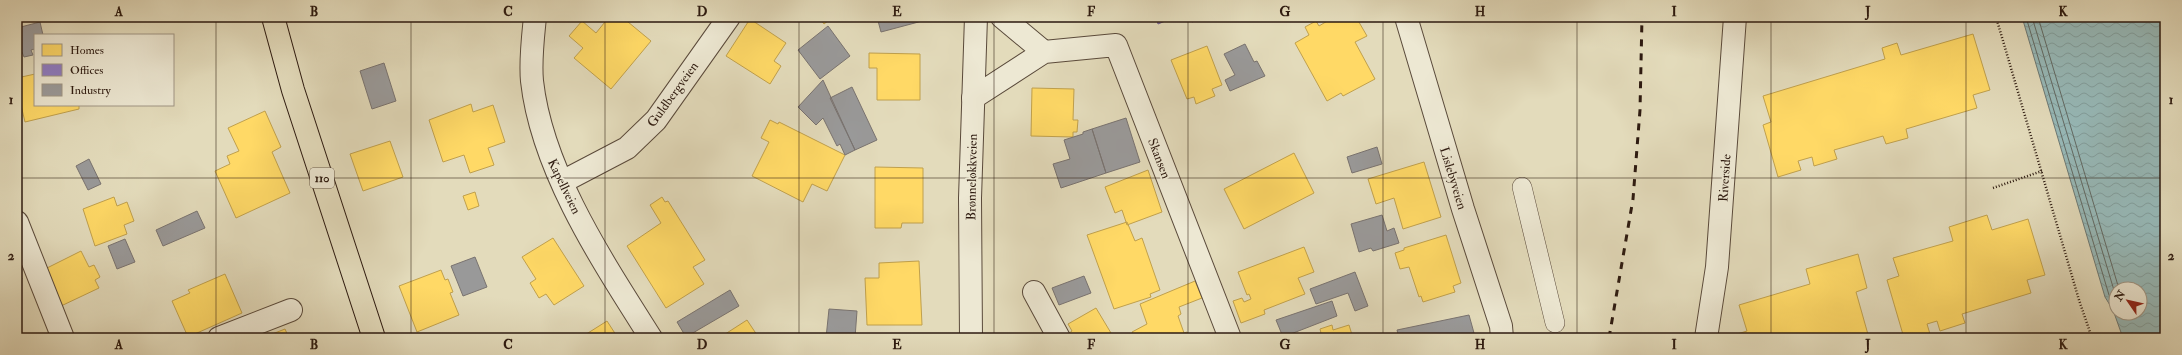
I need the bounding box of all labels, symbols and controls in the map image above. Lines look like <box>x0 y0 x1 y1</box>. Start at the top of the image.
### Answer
text: A <box>114 4 124 20</box>
text: B <box>310 4 318 20</box>
text: C <box>503 4 513 20</box>
text: D <box>697 4 708 20</box>
text: E <box>892 4 902 20</box>
text: F <box>1087 4 1096 20</box>
text: G <box>1280 4 1291 20</box>
text: H <box>1475 4 1486 20</box>
text: I <box>1671 4 1677 20</box>
text: J <box>1864 4 1871 21</box>
text: K <box>2058 4 2068 20</box>
legend <box>34 34 174 106</box>
text: Homes <box>70 43 104 58</box>
street label: Guldbergveien <box>644 58 702 130</box>
text: Offices <box>70 63 103 78</box>
text: Industry <box>70 83 112 98</box>
text: 1 <box>9 92 14 108</box>
text: 1 <box>2169 92 2174 108</box>
street label: Brønneløkkveien <box>963 133 981 220</box>
street label: Skansen <box>1144 136 1174 181</box>
street label: Lislebyveien <box>1435 145 1470 212</box>
street label: Riverside <box>1715 153 1735 203</box>
street label: Kapellveien <box>543 156 584 217</box>
road number: 110 <box>310 168 334 188</box>
text: 2 <box>8 248 15 264</box>
text: 2 <box>2168 248 2175 264</box>
north arrow <box>2108 281 2148 321</box>
text: N <box>2111 287 2129 304</box>
text: A <box>114 337 124 353</box>
text: B <box>310 337 318 353</box>
text: C <box>503 337 513 353</box>
text: D <box>697 337 708 353</box>
text: E <box>892 337 902 353</box>
text: F <box>1087 337 1096 353</box>
text: G <box>1280 337 1291 353</box>
text: H <box>1475 337 1486 353</box>
text: I <box>1671 337 1677 353</box>
text: J <box>1864 337 1871 354</box>
text: K <box>2058 337 2068 353</box>

